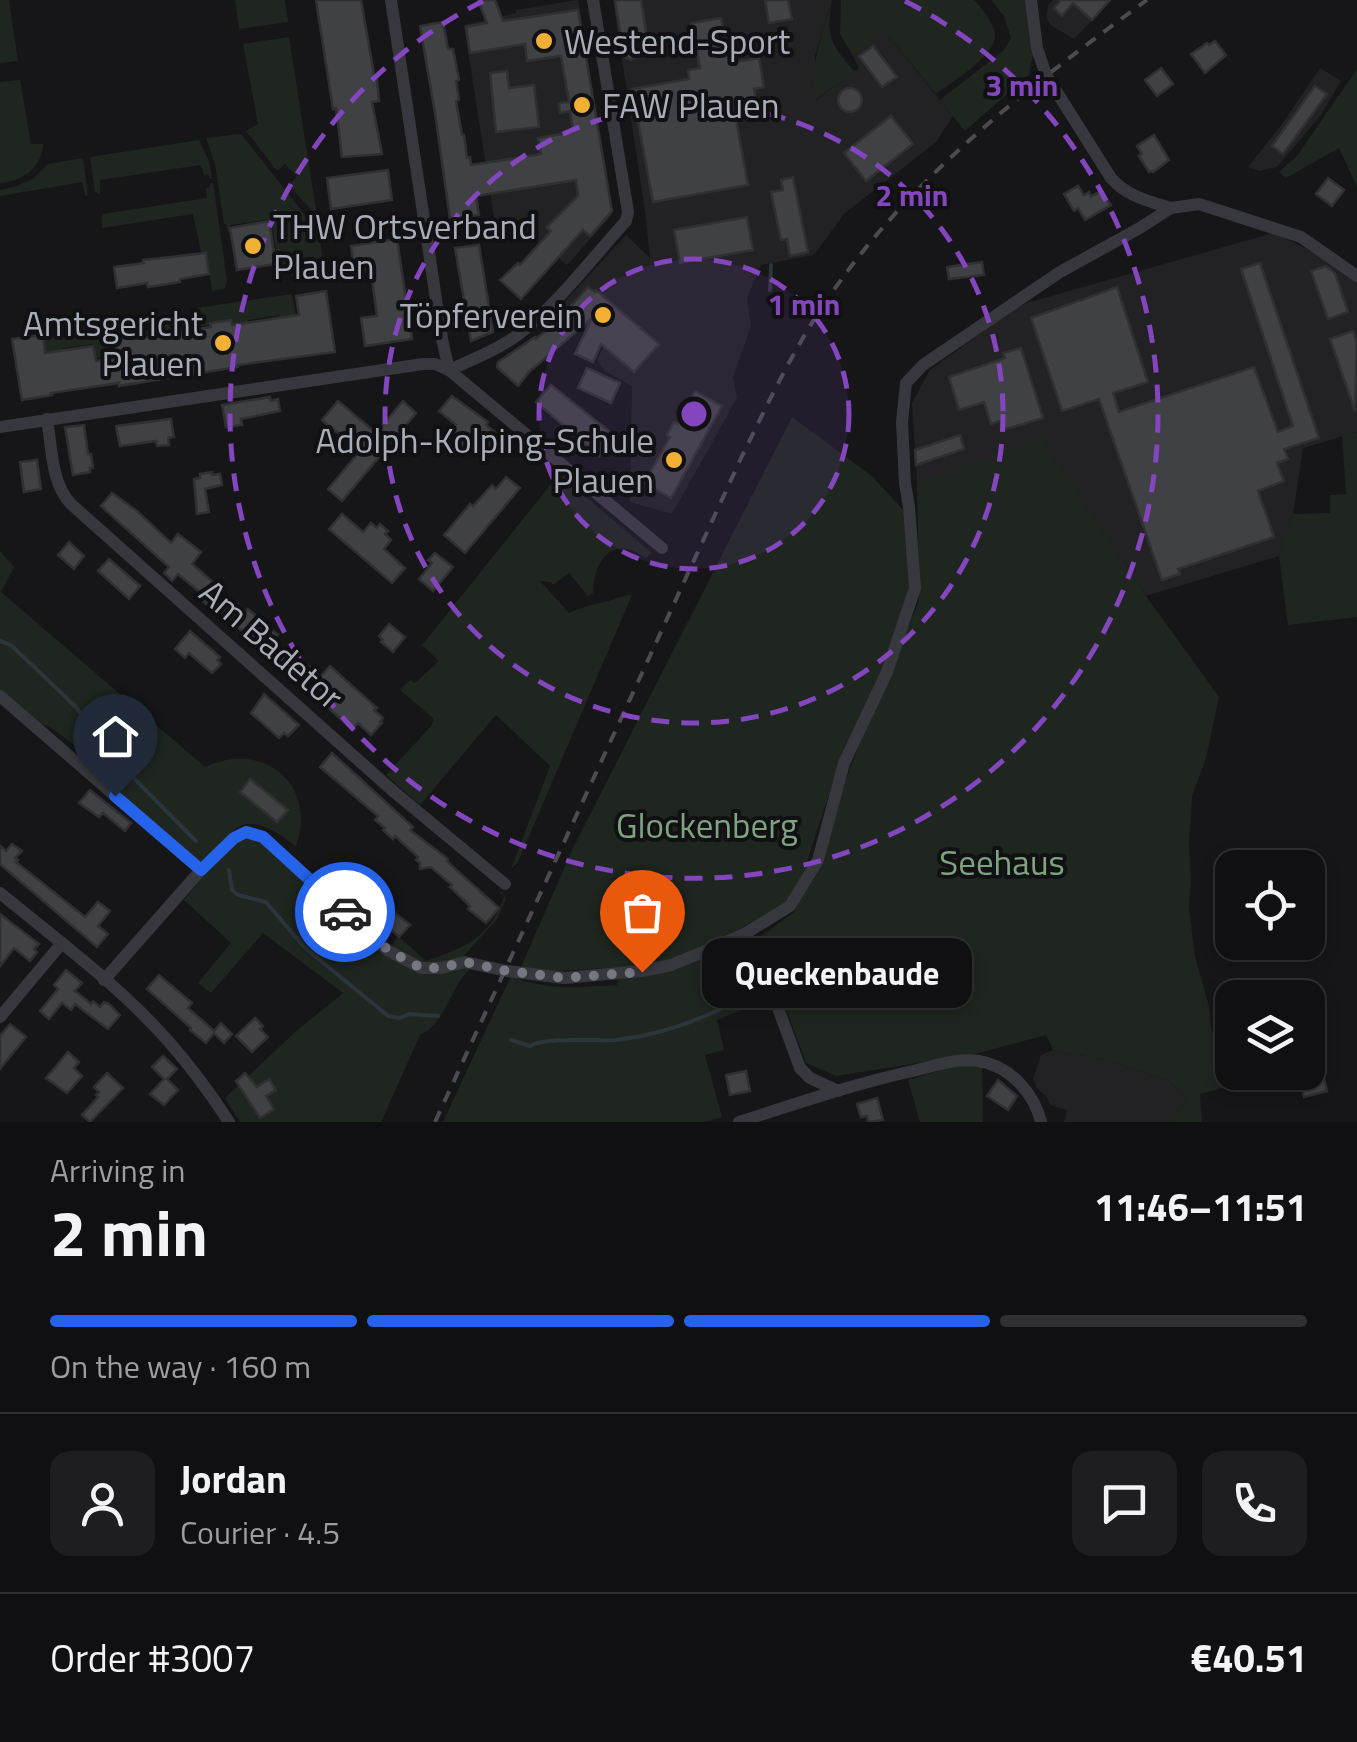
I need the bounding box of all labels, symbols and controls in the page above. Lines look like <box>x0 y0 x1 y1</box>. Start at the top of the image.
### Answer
place label: Westend-Sport <box>564 14 790 68</box>
marker: Westend-Sport <box>533 30 555 52</box>
text: 3 min <box>986 62 1058 108</box>
place label: FAW Plauen <box>602 78 779 132</box>
marker: FAW Plauen <box>571 94 593 116</box>
text: 2 min <box>876 172 948 218</box>
place label: THW Ortsverband Plauen <box>273 199 537 293</box>
marker: THW Ortsverband Plauen <box>242 235 264 257</box>
text: 1 min <box>768 281 840 327</box>
place label: Töpferverein <box>400 288 583 342</box>
place label: Amtsgericht Plauen <box>23 296 203 390</box>
marker: Töpferverein <box>592 304 614 326</box>
marker: Amtsgericht Plauen <box>212 332 234 354</box>
centre of rings <box>676 396 712 432</box>
place label: Adolph-Kolping-Schule Plauen <box>316 413 654 507</box>
marker: Adolph-Kolping-Schule Plauen <box>663 449 685 471</box>
street label: Am Badetor <box>188 566 356 722</box>
pin <box>73 694 158 797</box>
icon: home <box>88 709 143 764</box>
park label: Glockenberg <box>616 798 798 852</box>
park label: Seehaus <box>939 835 1065 889</box>
map controls <box>1215 850 1325 1090</box>
button: locate <box>1215 850 1325 960</box>
courier <box>295 862 395 962</box>
pin <box>600 870 685 973</box>
icon: car <box>318 885 373 940</box>
icon: bag <box>615 885 670 940</box>
callout: Queckenbaude <box>702 937 972 1007</box>
text: Queckenbaude <box>735 949 939 997</box>
button: layers <box>1215 980 1325 1090</box>
text: Arriving in <box>50 1146 186 1194</box>
text: 11:46–11:51 <box>1094 1178 1307 1236</box>
text: 2 min <box>50 1182 208 1281</box>
text: On the way · 160 m <box>50 1342 311 1390</box>
text: Jordan <box>180 1450 287 1508</box>
button: person <box>50 1451 155 1556</box>
button: chat <box>1072 1451 1177 1556</box>
button: phone <box>1202 1451 1307 1556</box>
text: Courier · 4.5 <box>180 1508 340 1556</box>
text: Order #3007 <box>50 1629 255 1687</box>
text: €40.51 <box>1191 1629 1307 1687</box>

